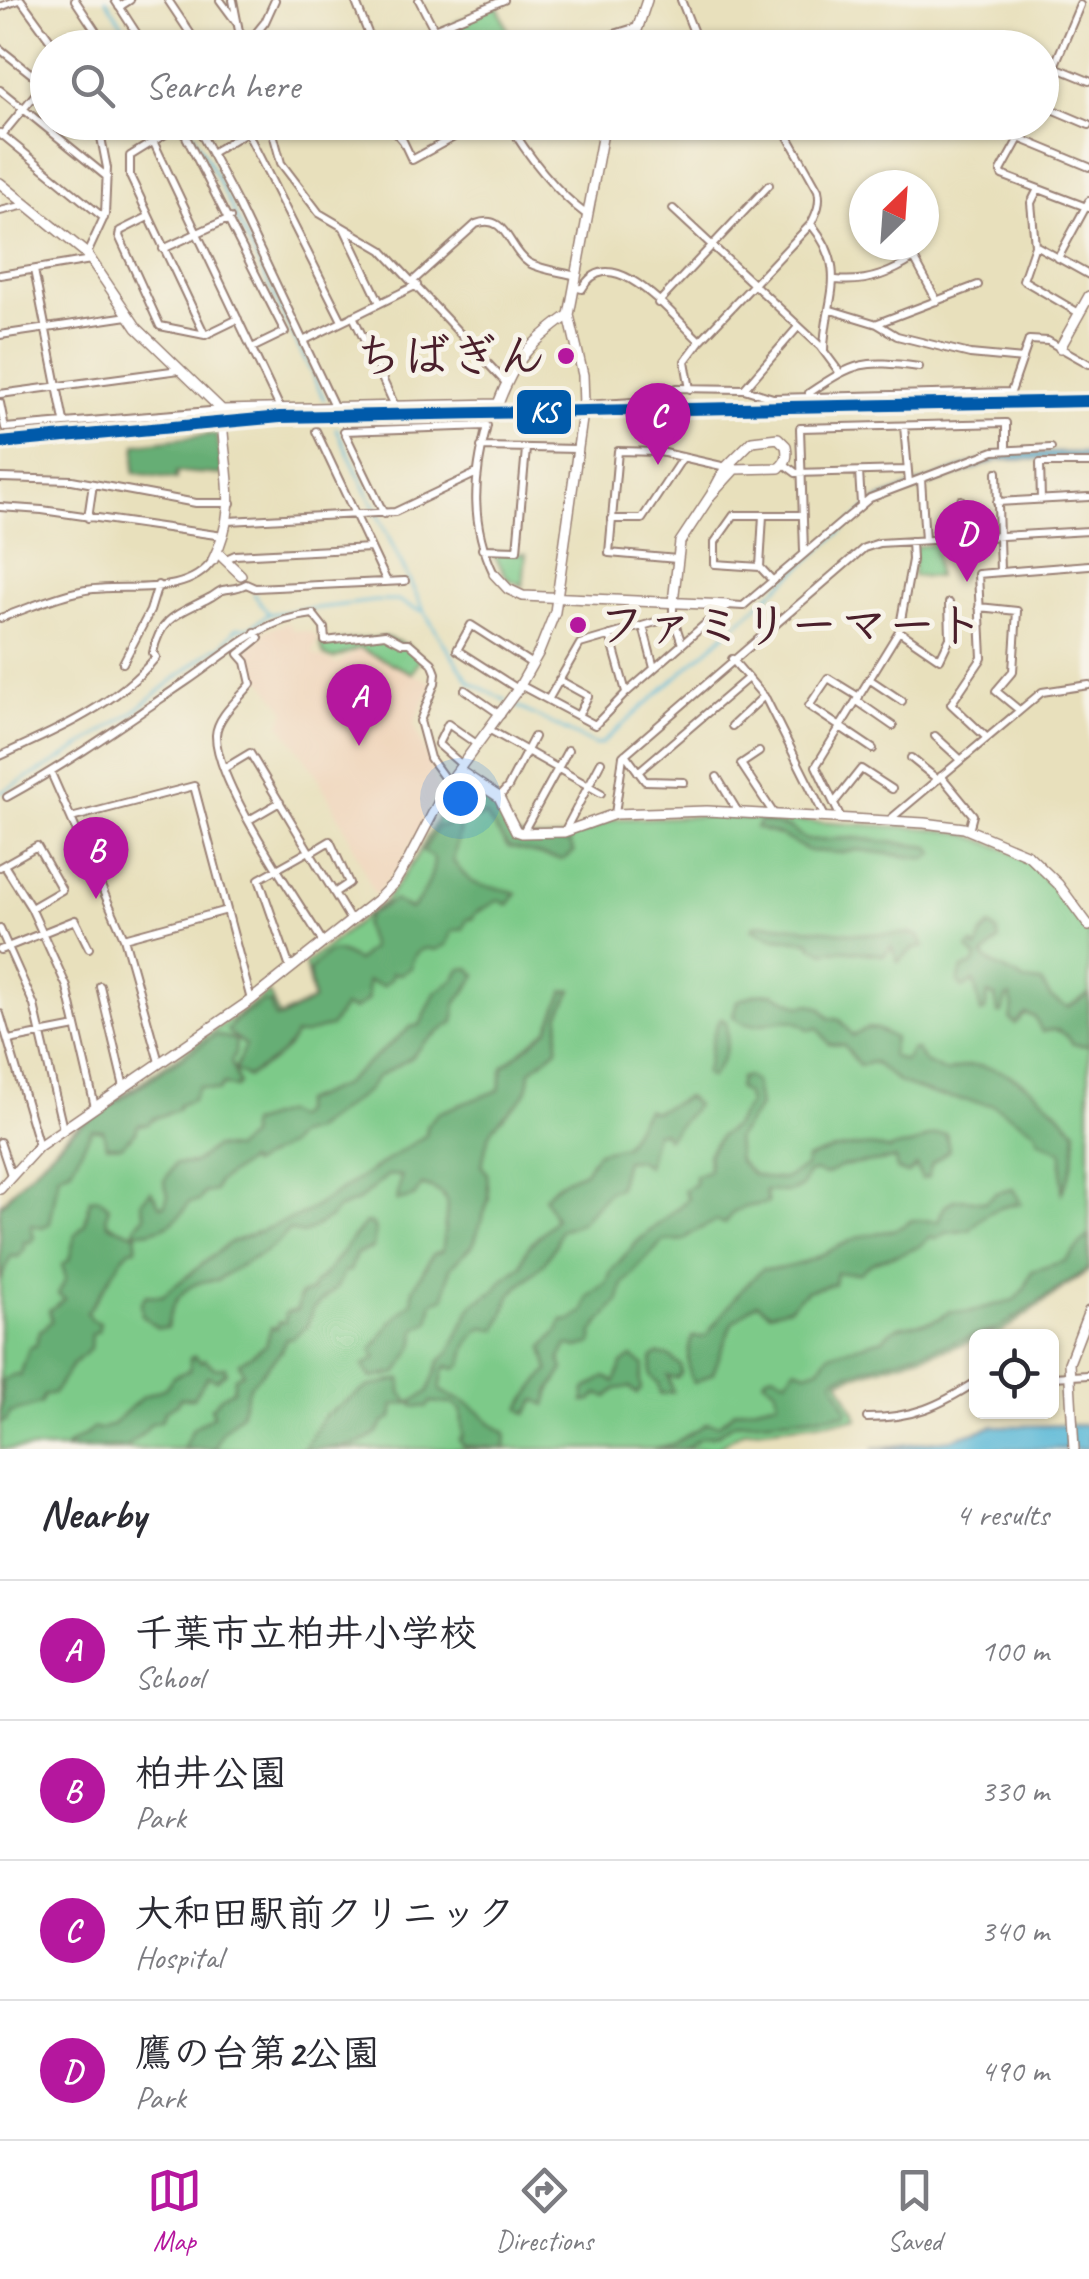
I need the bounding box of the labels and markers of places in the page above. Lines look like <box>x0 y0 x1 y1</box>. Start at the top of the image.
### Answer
place label: ちばぎん <box>354 326 546 386</box>
marker: ちばぎん <box>555 345 577 367</box>
pin: C <box>626 382 690 465</box>
pin: D <box>934 500 1000 582</box>
place label: ファミリーマート <box>598 595 984 655</box>
marker: ファミリーマート <box>567 614 589 636</box>
pin: A <box>326 664 392 746</box>
pin: B <box>64 816 128 899</box>

